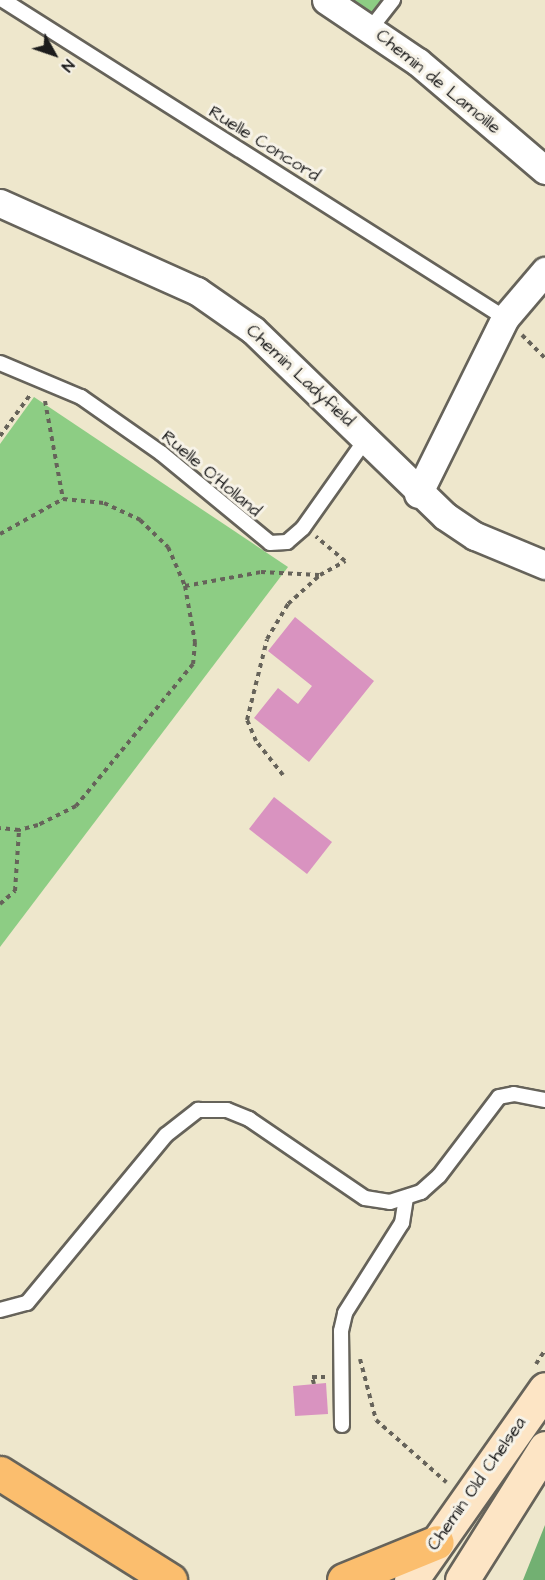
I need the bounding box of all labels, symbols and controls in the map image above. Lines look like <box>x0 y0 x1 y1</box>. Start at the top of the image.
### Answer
north arrow <box>24 24 84 84</box>
street label: Chemin de Lamoille <box>371 25 505 139</box>
text: N <box>56 55 79 76</box>
street label: Ruelle Concord <box>204 101 324 187</box>
street label: Chemin Ladyfield <box>241 320 359 432</box>
street label: Ruelle O'Holland <box>157 426 265 522</box>
street label: Chemin Old Chelsea <box>423 1413 531 1555</box>

